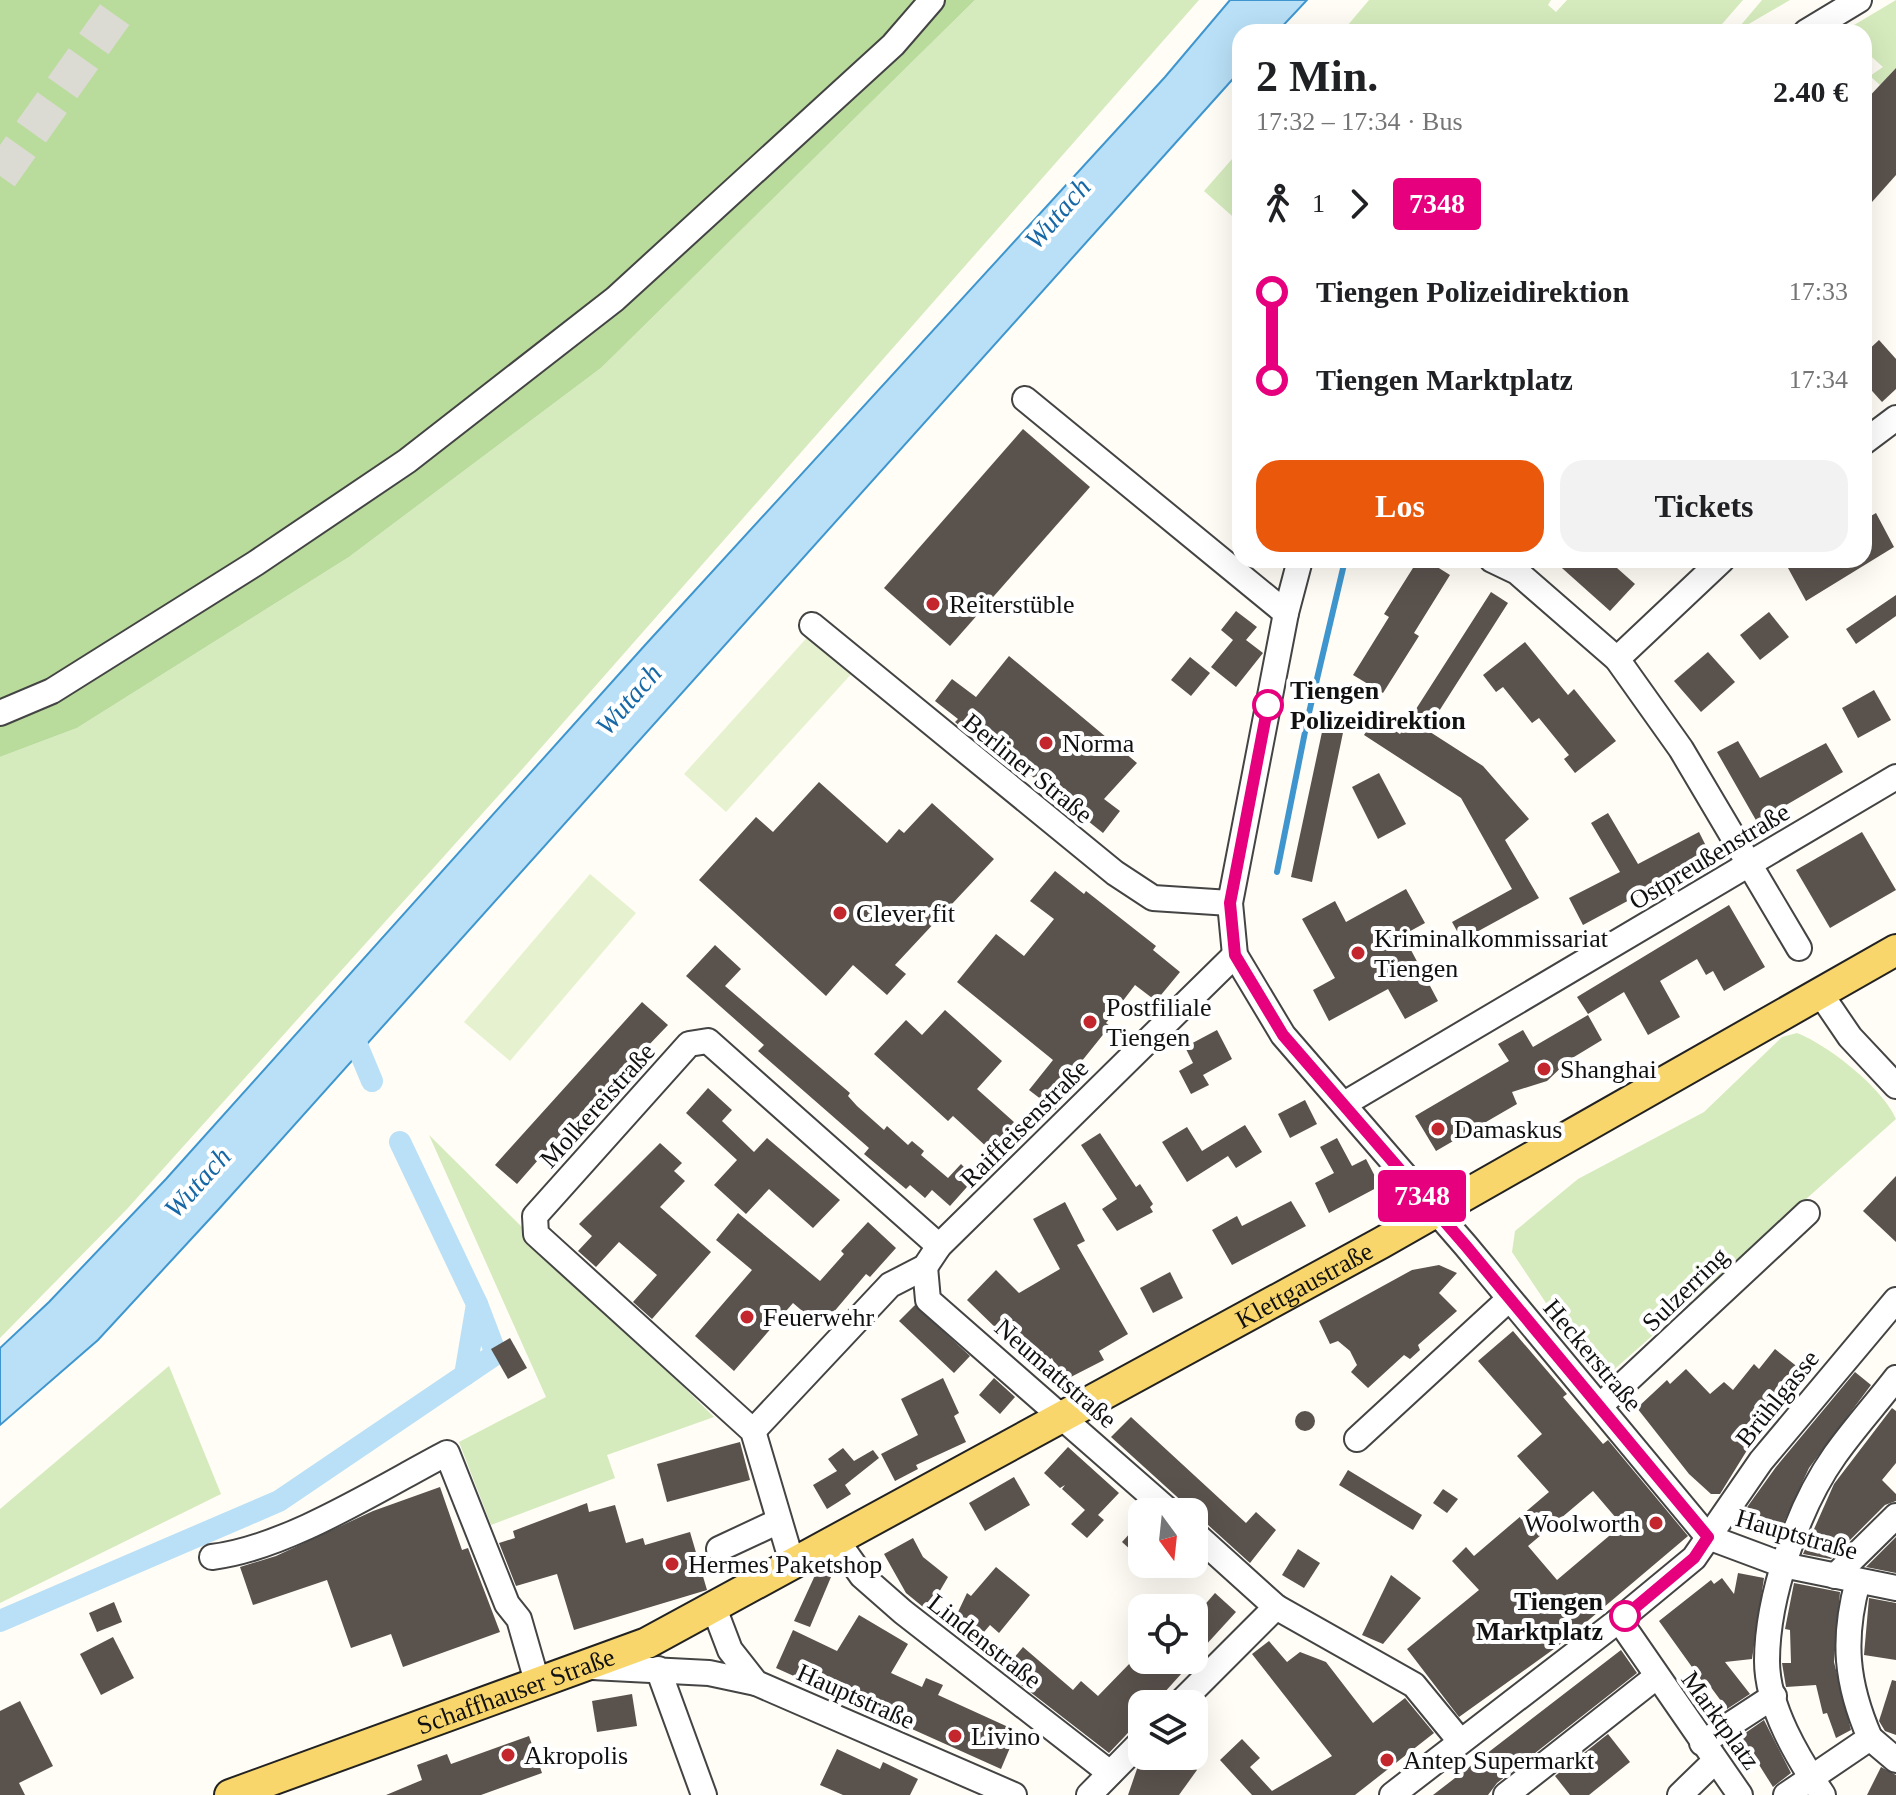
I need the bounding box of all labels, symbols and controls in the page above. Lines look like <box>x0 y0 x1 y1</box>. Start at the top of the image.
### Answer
text: 2 Min. <box>1256 52 1378 101</box>
text: 2.40 € <box>1773 75 1848 108</box>
text: 17:32 – 17:34 · Bus <box>1256 107 1463 136</box>
water label: Wutach <box>1018 171 1097 255</box>
icon: walk <box>1256 182 1300 226</box>
icon: forward <box>1337 182 1381 226</box>
text: 7348 <box>1409 188 1465 219</box>
text: 1 <box>1312 189 1325 218</box>
text: Tiengen Polizeidirektion <box>1316 275 1629 308</box>
text: 17:33 <box>1789 277 1848 306</box>
text: Tiengen Marktplatz <box>1316 363 1573 396</box>
text: 17:34 <box>1789 365 1848 394</box>
button: Los <box>1256 460 1544 552</box>
button: Tickets <box>1560 460 1848 552</box>
place label: Reiterstüble <box>949 590 1075 619</box>
marker: Reiterstüble <box>924 595 942 613</box>
water label: Wutach <box>589 657 668 741</box>
place label: Tiengen Polizeidirektion <box>1290 676 1466 735</box>
marker: Tiengen Polizeidirektion <box>1253 690 1283 720</box>
street label: Berliner Straße <box>957 707 1098 829</box>
place label: Norma <box>1062 729 1135 758</box>
marker: Norma <box>1037 734 1055 752</box>
street label: Ostpreußenstraße <box>1624 797 1795 916</box>
place label: Clever fit <box>856 899 956 928</box>
marker: Clever fit <box>831 904 849 922</box>
place label: Kriminalkommissariat Tiengen <box>1374 924 1609 983</box>
marker: Kriminalkommissariat Tiengen <box>1349 944 1367 962</box>
place label: Postfiliale Tiengen <box>1106 993 1211 1052</box>
marker: Postfiliale Tiengen <box>1081 1013 1099 1031</box>
street label: Molkereistraße <box>534 1037 661 1174</box>
street label: Raiffeisenstraße <box>955 1054 1094 1193</box>
place label: Shanghai <box>1560 1055 1657 1084</box>
marker: Shanghai <box>1535 1060 1553 1078</box>
place label: Damaskus <box>1454 1115 1562 1144</box>
marker: Damaskus <box>1429 1120 1447 1138</box>
water label: Wutach <box>158 1141 237 1224</box>
line badge: 7348 <box>1366 1170 1478 1222</box>
text: 7348 <box>1394 1180 1450 1211</box>
street label: Klettgaustraße <box>1231 1236 1378 1334</box>
street label: Sulzerring <box>1636 1241 1734 1337</box>
street label: Heckerstraße <box>1537 1293 1648 1417</box>
place label: Feuerwehr <box>763 1303 875 1332</box>
marker: Feuerwehr <box>738 1308 756 1326</box>
street label: Neumattstraße <box>989 1313 1122 1434</box>
street label: Brühlgasse <box>1730 1344 1825 1452</box>
north arrow <box>1128 1498 1208 1578</box>
map controls <box>1128 1498 1208 1770</box>
street label: Hauptstraße <box>1732 1503 1861 1566</box>
place label: Woolworth <box>1524 1509 1640 1538</box>
marker: Woolworth <box>1647 1514 1665 1532</box>
place label: Hermes Paketshop <box>688 1550 882 1579</box>
marker: Hermes Paketshop <box>663 1555 681 1573</box>
place label: Tiengen Marktplatz <box>1476 1587 1604 1646</box>
street label: Lindenstraße <box>922 1588 1047 1695</box>
button: locate <box>1128 1594 1208 1674</box>
marker: Tiengen Marktplatz <box>1610 1601 1640 1631</box>
street label: Schaffhauser Straße <box>413 1642 619 1741</box>
street label: Hauptstraße <box>793 1658 919 1735</box>
street label: Marktplatz <box>1675 1666 1766 1775</box>
button: layers <box>1128 1690 1208 1770</box>
place label: Livino <box>971 1722 1040 1751</box>
marker: Livino <box>946 1727 964 1745</box>
place label: Akropolis <box>524 1741 628 1770</box>
marker: Akropolis <box>499 1746 517 1764</box>
place label: Antep Supermarkt <box>1403 1746 1595 1775</box>
marker: Antep Supermarkt <box>1378 1751 1396 1769</box>

